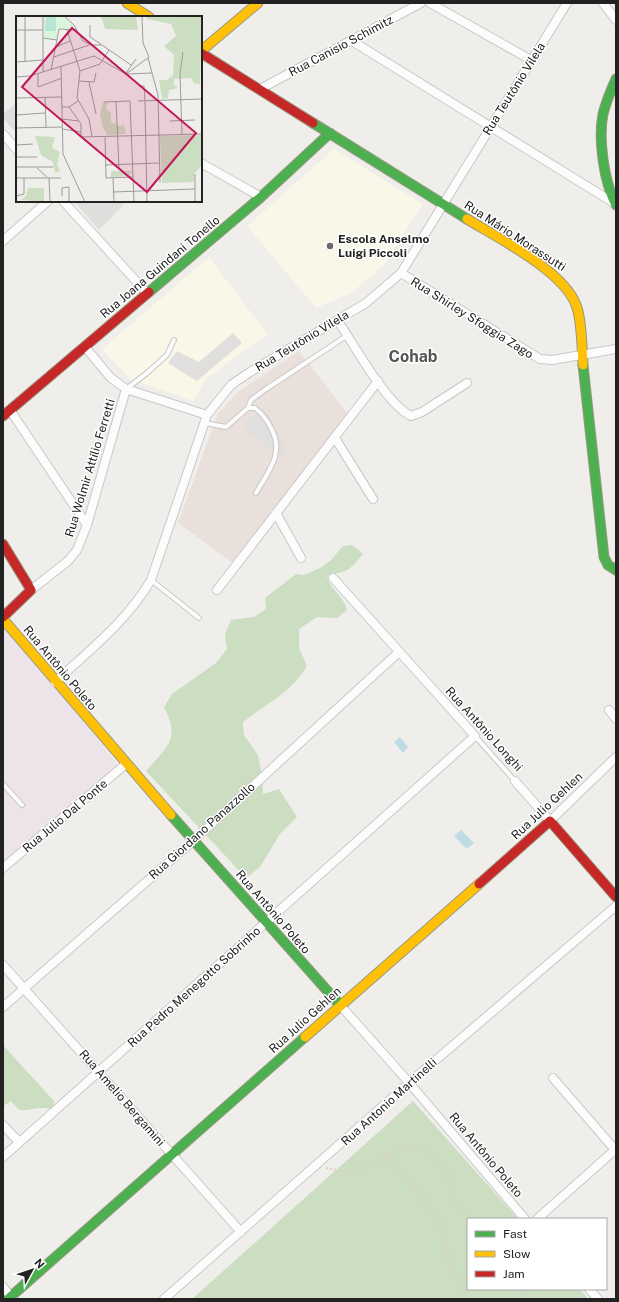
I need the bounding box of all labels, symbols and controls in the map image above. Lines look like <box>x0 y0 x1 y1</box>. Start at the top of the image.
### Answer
street label: Rua Canisio Schimitz <box>286 12 396 79</box>
inset map <box>16 16 202 202</box>
street label: Rua Teutônio Vilela <box>480 40 548 138</box>
street label: Rua Mário Morassutti <box>462 198 568 274</box>
street label: Rua Joana Guindani Tonello <box>97 213 223 321</box>
place label: Escola Anselmo Luigi Piccoli <box>338 232 429 260</box>
marker: Escola Anselmo Luigi Piccoli <box>325 241 335 251</box>
street label: Rua Shirley Sfoggia Zago <box>408 275 536 362</box>
street label: Rua Teutônio Vilela <box>253 308 351 374</box>
district label: Cohab <box>389 347 438 366</box>
street label: Rua Wolmir Attílio Ferretti <box>62 397 118 539</box>
street label: Rua Antônio Poleto <box>21 623 100 713</box>
street label: Rua Antônio Longhi <box>443 684 525 774</box>
street label: Rua Julio Gehlen <box>509 769 585 842</box>
street label: Rua Julio Dal Ponte <box>20 776 110 856</box>
street label: Rua Giordano Panazzollo <box>146 780 258 882</box>
street label: Rua Antônio Poleto <box>233 867 313 957</box>
street label: Rua Pedro Menegotto Sobrinho <box>125 924 263 1050</box>
street label: Rua Julio Gehlen <box>266 984 344 1056</box>
street label: Rua Amelio Bergamini <box>76 1047 168 1149</box>
street label: Rua Antonio Martinelli <box>338 1055 440 1149</box>
street label: Rua Antônio Poleto <box>447 1110 526 1200</box>
legend <box>467 1218 607 1290</box>
text: Fast <box>503 1227 528 1241</box>
text: Slow <box>503 1247 531 1261</box>
north arrow <box>12 1250 52 1290</box>
text: N <box>32 1256 47 1271</box>
text: Jam <box>503 1267 525 1281</box>

